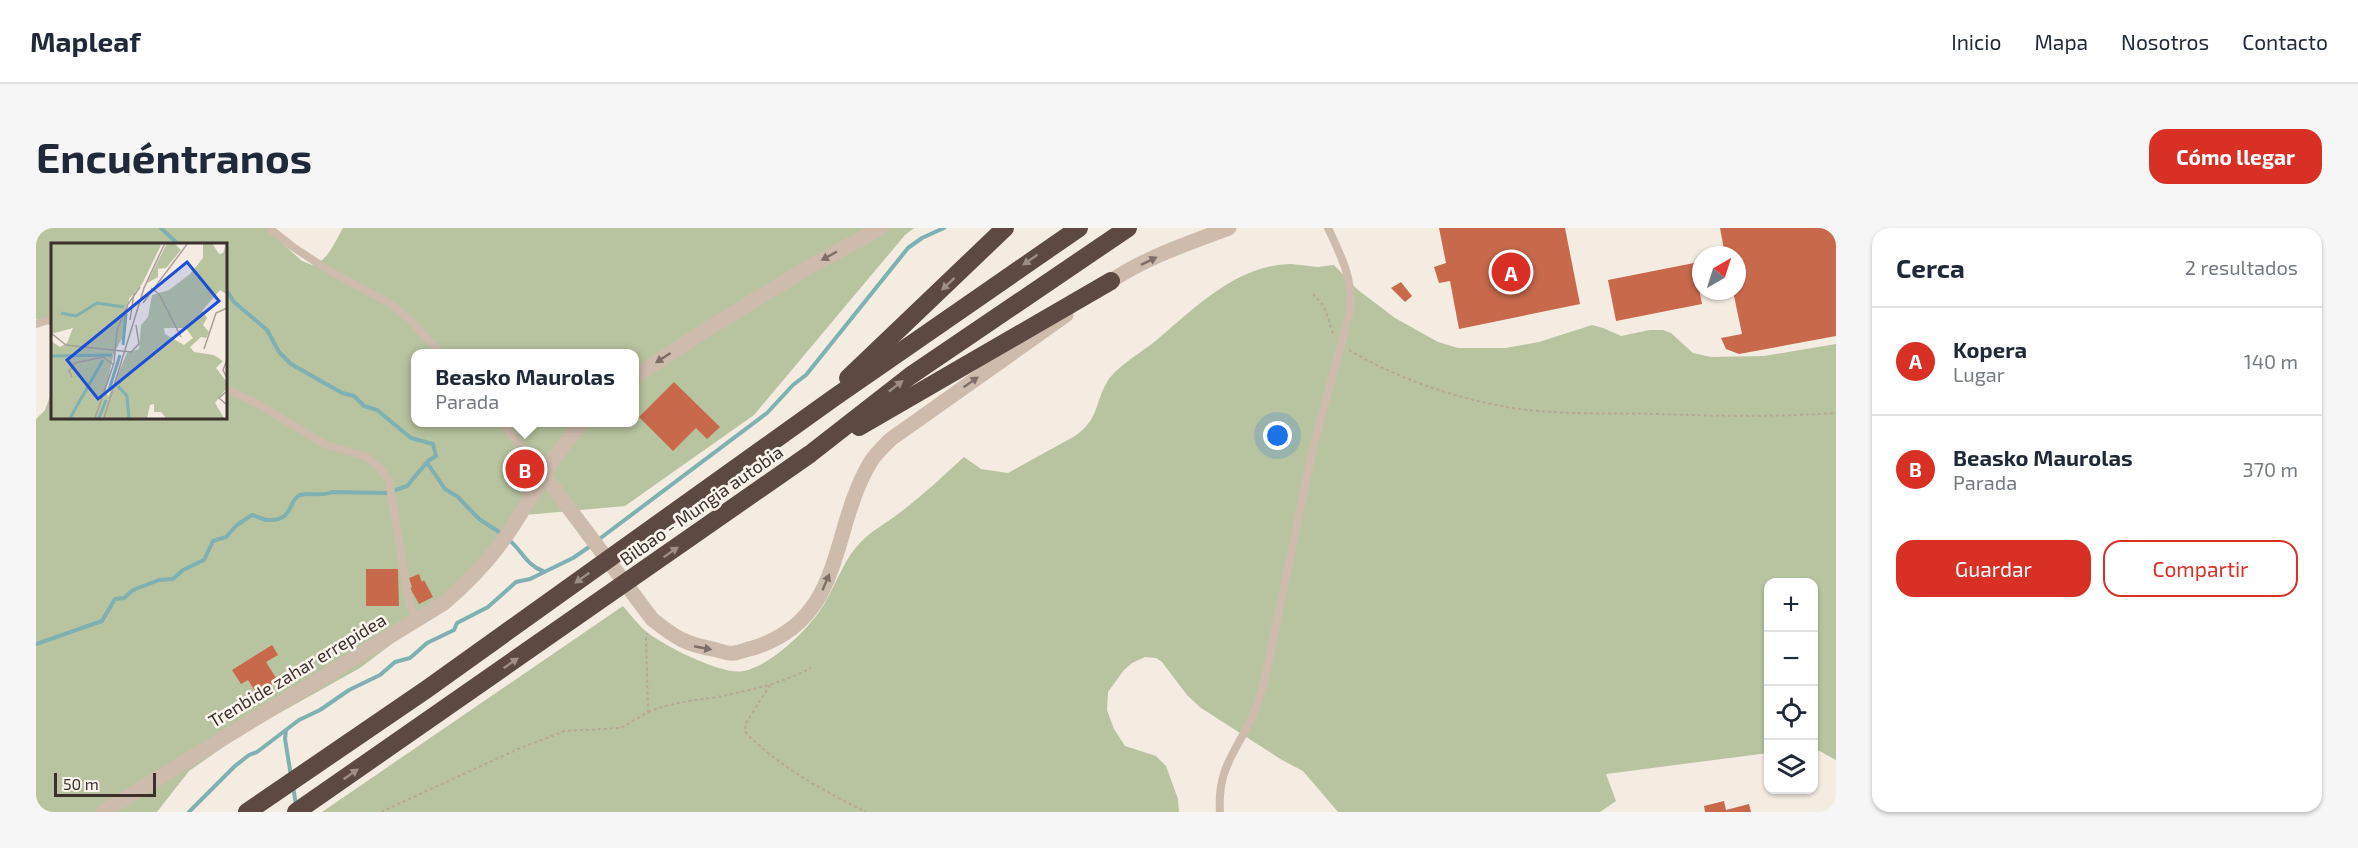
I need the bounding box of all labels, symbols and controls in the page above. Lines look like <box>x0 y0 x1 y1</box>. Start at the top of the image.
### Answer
text: Mapleaf <box>30 24 141 58</box>
text: Inicio <box>1951 29 2001 54</box>
text: Mapa <box>2034 29 2088 54</box>
text: Nosotros <box>2121 29 2209 54</box>
text: Contacto <box>2242 29 2328 54</box>
button: Cómo llegar <box>2149 129 2322 184</box>
text: Encuéntranos <box>36 131 312 181</box>
inset map <box>51 243 226 418</box>
north arrow <box>1692 246 1746 300</box>
pin: A <box>1492 250 1530 294</box>
one-way arrow <box>821 251 838 261</box>
text: Cerca <box>1896 252 1965 283</box>
one-way arrow <box>1022 254 1038 266</box>
text: 2 resultados <box>2185 255 2298 279</box>
one-way arrow <box>1140 256 1158 266</box>
one-way arrow <box>941 276 955 290</box>
text: Kopera <box>1953 336 2027 362</box>
popup <box>411 349 639 427</box>
text: A <box>1909 349 1922 373</box>
text: 140 m <box>2244 349 2298 373</box>
one-way arrow <box>655 352 671 363</box>
text: Lugar <box>1953 362 2005 386</box>
text: Beasko Maurolas <box>435 363 615 389</box>
one-way arrow <box>962 376 978 388</box>
one-way arrow <box>888 380 904 393</box>
text: Parada <box>435 389 499 413</box>
your location <box>1263 421 1292 450</box>
street label: Bilbao - Mungia autobia <box>615 440 787 570</box>
text: Beasko Maurolas <box>1953 444 2133 470</box>
pin: B <box>506 446 544 492</box>
text: B <box>1909 457 1922 481</box>
text: 370 m <box>2243 457 2298 481</box>
text: Parada <box>1953 470 2017 494</box>
button: Guardar <box>1896 540 2091 597</box>
button: Compartir <box>2103 540 2298 597</box>
one-way arrow <box>664 546 679 558</box>
one-way arrow <box>575 572 591 584</box>
one-way arrow <box>821 573 831 591</box>
map controls <box>1764 578 1818 794</box>
button: + <box>1764 578 1818 632</box>
street label: Trenbide zahar errepidea <box>204 608 390 732</box>
button: − <box>1764 632 1818 686</box>
one-way arrow <box>693 643 712 653</box>
one-way arrow <box>503 657 519 669</box>
button: locate <box>1764 686 1818 740</box>
button: layers <box>1764 740 1818 794</box>
one-way arrow <box>343 769 359 780</box>
scale bar <box>54 770 156 798</box>
text: 50 m <box>63 774 99 793</box>

